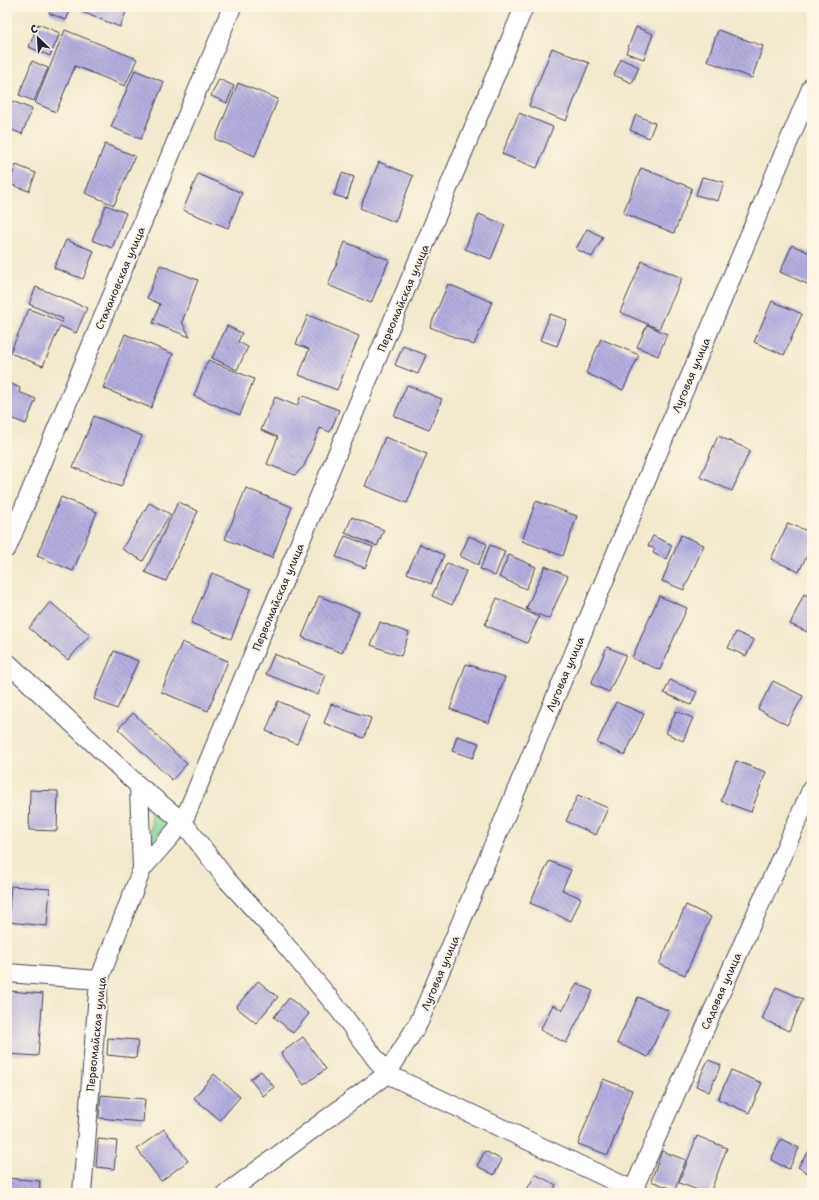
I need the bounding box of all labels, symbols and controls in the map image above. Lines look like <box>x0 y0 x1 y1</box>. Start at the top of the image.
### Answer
north arrow <box>18 18 58 58</box>
text: С <box>28 21 40 38</box>
street label: Стахановская улица <box>92 224 149 332</box>
street label: Первомайская улица <box>374 242 433 354</box>
street label: Луговая улица <box>669 335 714 415</box>
street label: Первомайская улица <box>249 541 308 653</box>
street label: Луговая улица <box>543 634 588 714</box>
street label: Луговая улица <box>418 933 463 1013</box>
street label: Садовая улица <box>698 950 745 1032</box>
street label: Первомайская улица <box>83 976 110 1092</box>

